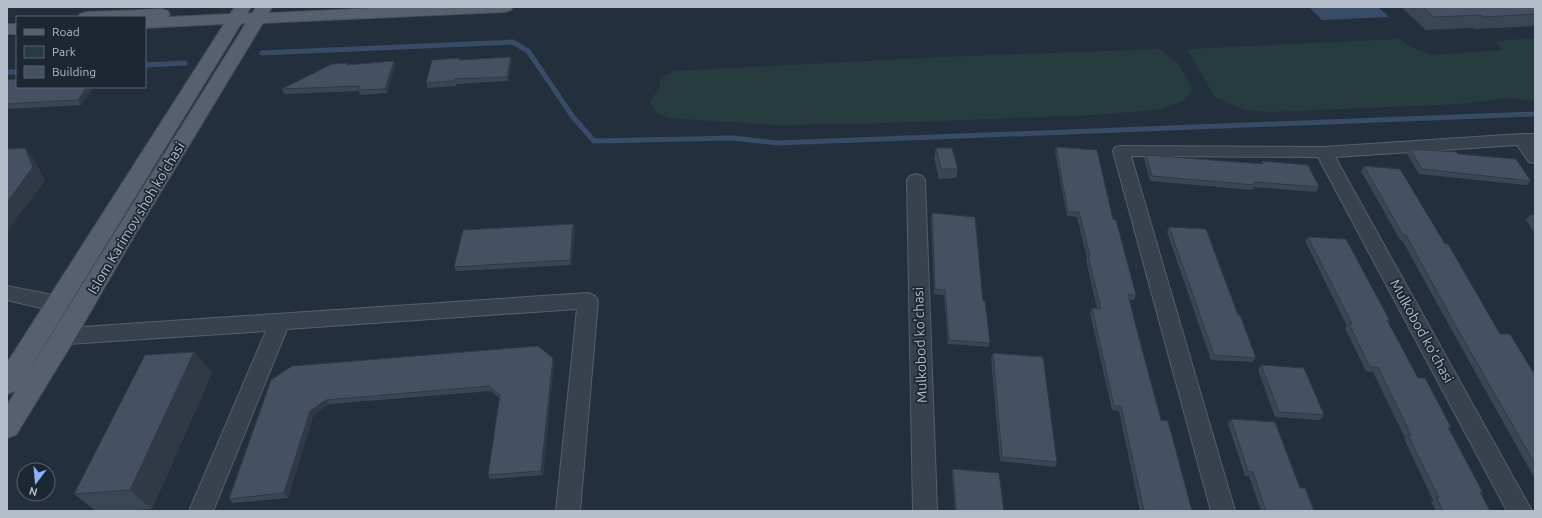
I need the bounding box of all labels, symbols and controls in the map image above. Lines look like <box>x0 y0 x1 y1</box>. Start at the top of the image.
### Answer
legend <box>16 16 146 88</box>
text: Road <box>52 25 80 38</box>
text: Park <box>52 45 76 58</box>
text: Building <box>52 65 96 78</box>
street label: Islom Karimov shoh ko'chasi <box>84 139 188 297</box>
street label: Mulkobod ko'chasi <box>1387 276 1457 386</box>
street label: Mulkobod ko'chasi <box>910 287 930 403</box>
north arrow <box>16 462 56 502</box>
text: N <box>28 485 39 499</box>

